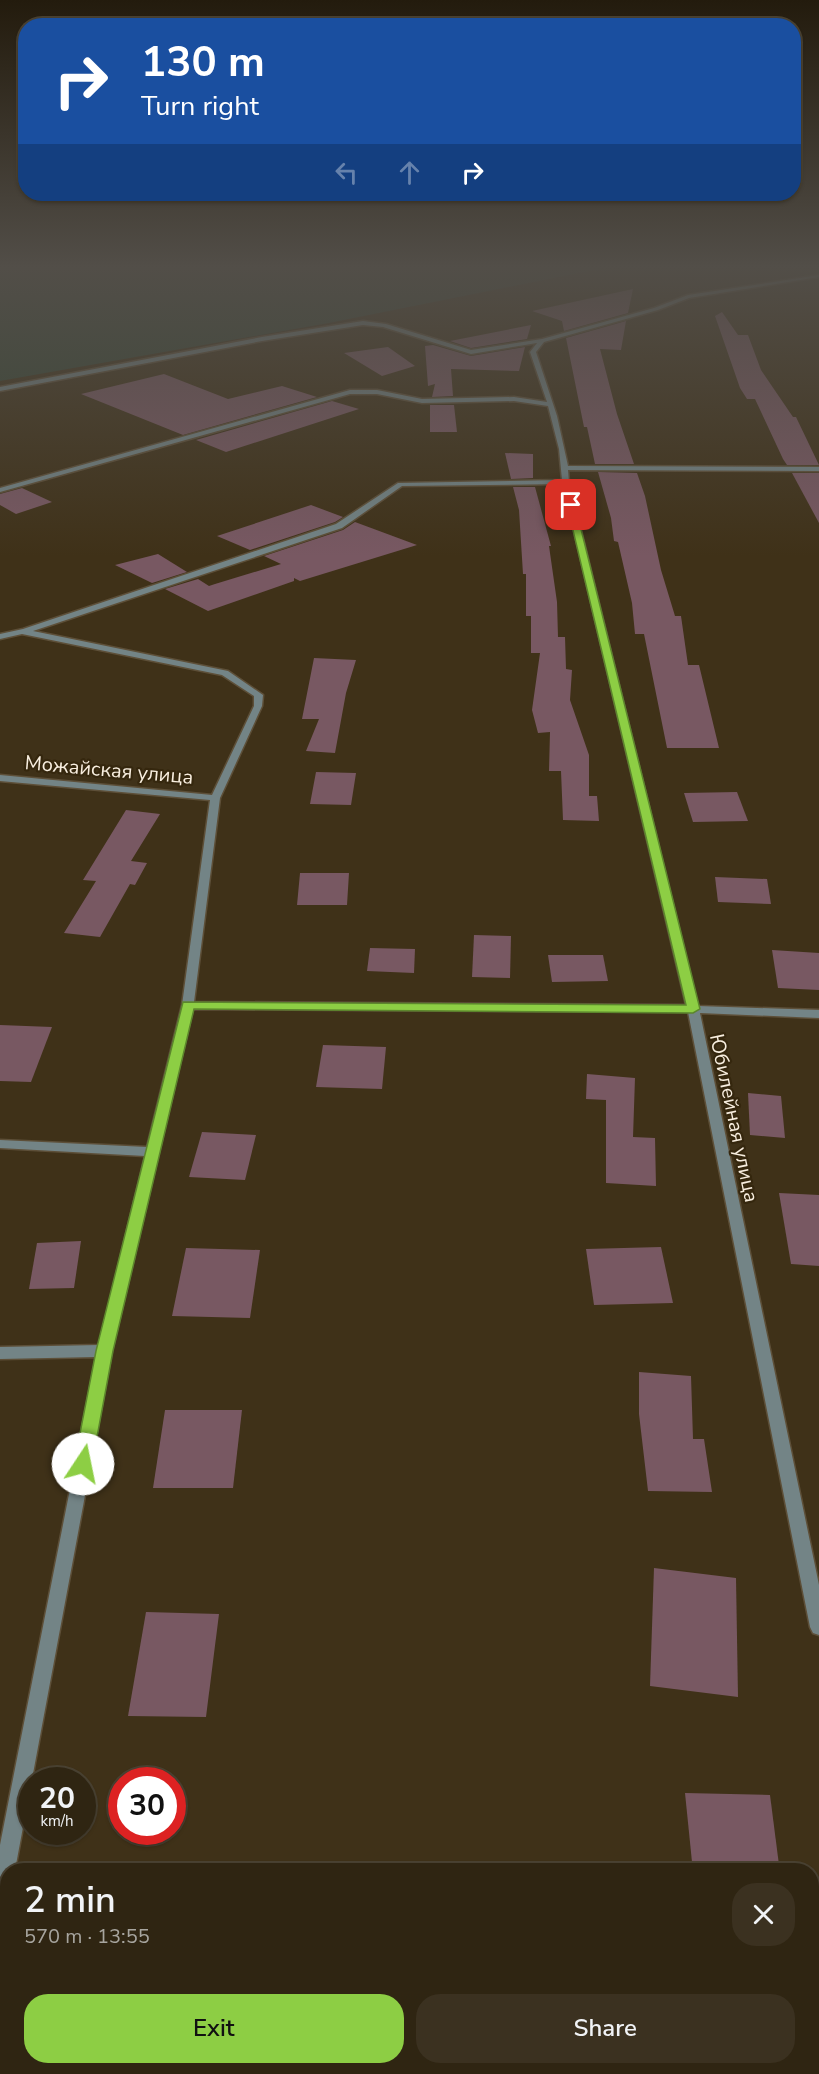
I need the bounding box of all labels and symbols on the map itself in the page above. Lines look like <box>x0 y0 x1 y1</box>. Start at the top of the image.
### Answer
pin <box>545 479 596 530</box>
street label: Можайская улица <box>24 749 194 791</box>
street label: Юбилейная улица <box>703 1031 765 1205</box>
position arrow <box>51 1432 115 1496</box>
speed limit sign: 30 <box>108 1767 186 1845</box>

